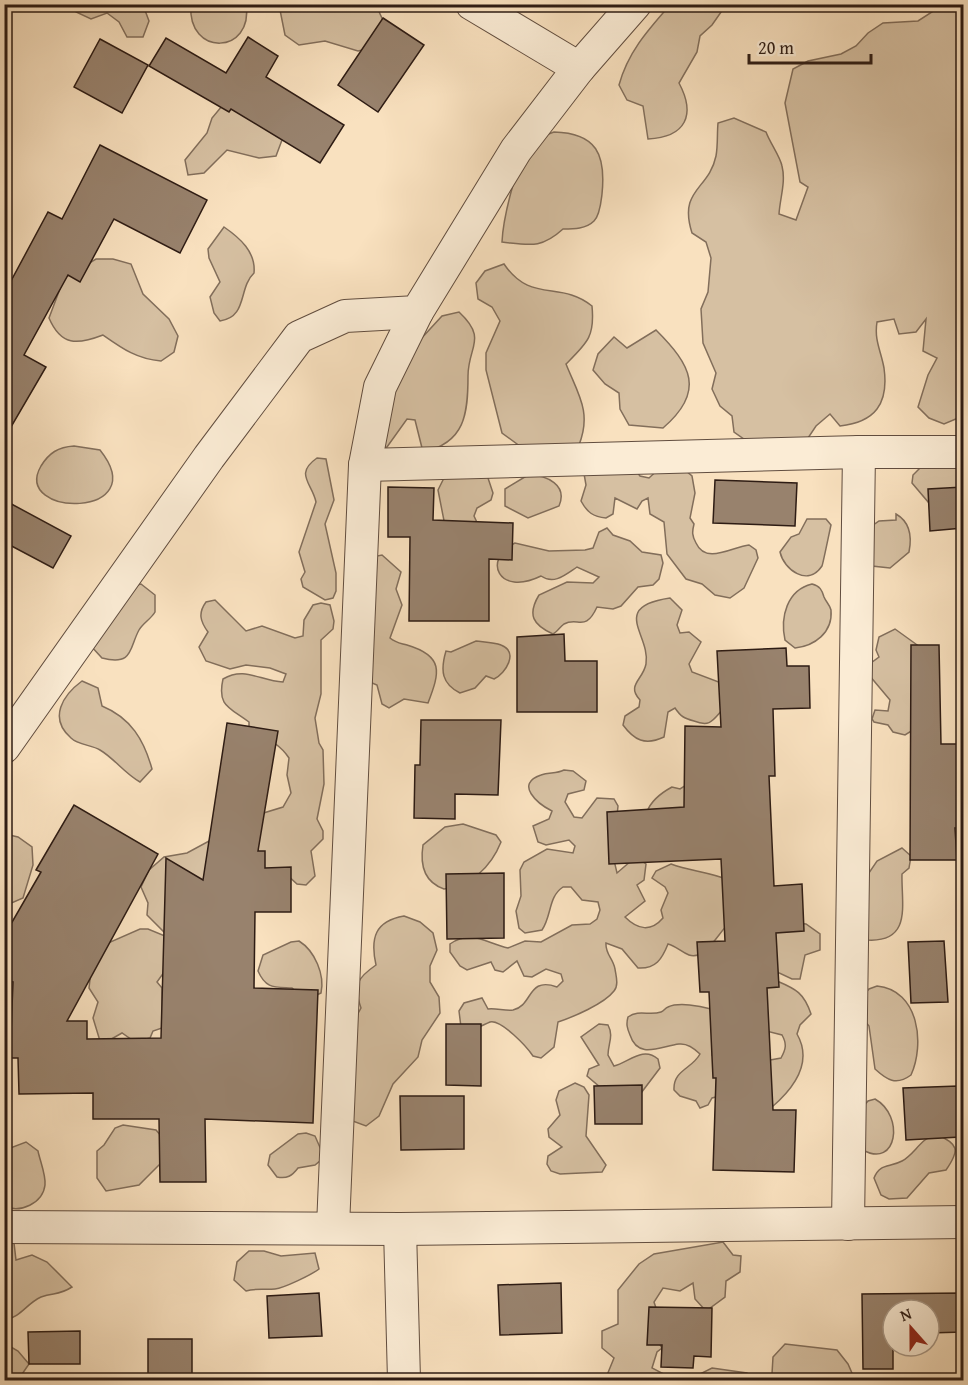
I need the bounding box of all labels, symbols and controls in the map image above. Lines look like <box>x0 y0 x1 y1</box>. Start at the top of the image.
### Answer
scale bar <box>749 27 870 65</box>
text: 20 m <box>758 34 794 61</box>
north arrow <box>881 1298 941 1358</box>
text: N <box>896 1301 915 1327</box>

